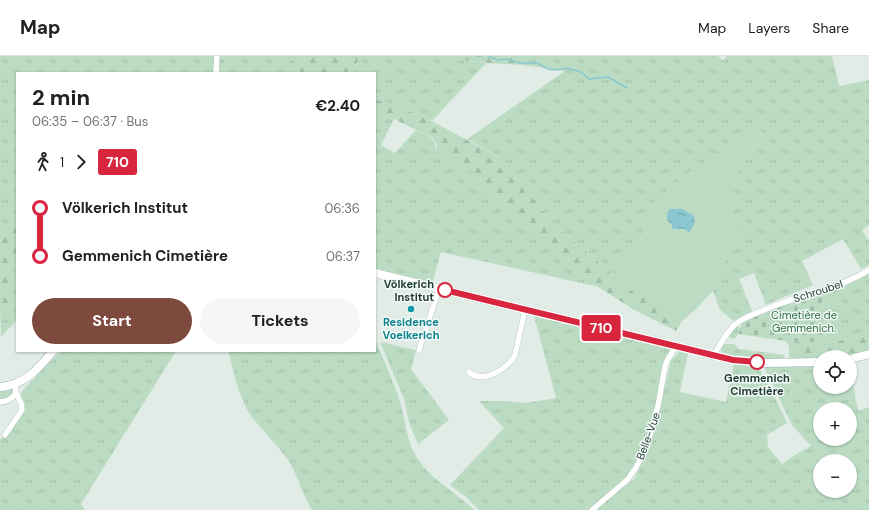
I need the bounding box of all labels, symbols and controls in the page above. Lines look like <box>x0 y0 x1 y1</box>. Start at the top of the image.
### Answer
text: Map <box>20 15 60 40</box>
text: Map <box>698 19 726 37</box>
text: Layers <box>748 19 790 37</box>
text: Share <box>812 19 849 37</box>
text: 2 min <box>32 83 90 112</box>
text: €2.40 <box>315 96 360 116</box>
text: 06:35 – 06:37 · Bus <box>32 113 148 130</box>
icon: walk <box>32 151 54 173</box>
icon: forward <box>70 151 92 173</box>
text: 710 <box>106 153 129 171</box>
text: 1 <box>60 154 64 171</box>
text: Völkerich Institut <box>62 198 188 218</box>
text: 06:36 <box>324 200 360 217</box>
text: Gemmenich Cimetière <box>62 246 228 266</box>
text: 06:37 <box>326 248 360 265</box>
street label: Schroubel <box>791 276 845 306</box>
place label: Völkerich Institut <box>384 277 434 304</box>
marker: Völkerich Institut <box>437 282 453 298</box>
button: Start <box>32 298 192 344</box>
button: Tickets <box>200 298 360 344</box>
marker: Residence Voelkerich <box>406 304 416 314</box>
park label: Cimetière de Gemmenich. <box>771 308 837 335</box>
place label: Residence Voelkerich <box>383 315 440 342</box>
line badge: 710 <box>578 315 624 341</box>
text: 710 <box>590 319 612 337</box>
map controls <box>813 350 857 498</box>
button: locate <box>813 350 857 394</box>
marker: Gemmenich Cimetière <box>749 354 765 370</box>
place label: Gemmenich Cimetière <box>724 371 790 398</box>
button: + <box>813 402 857 446</box>
street label: Belle-Vue <box>633 410 663 462</box>
button: − <box>813 454 857 498</box>

